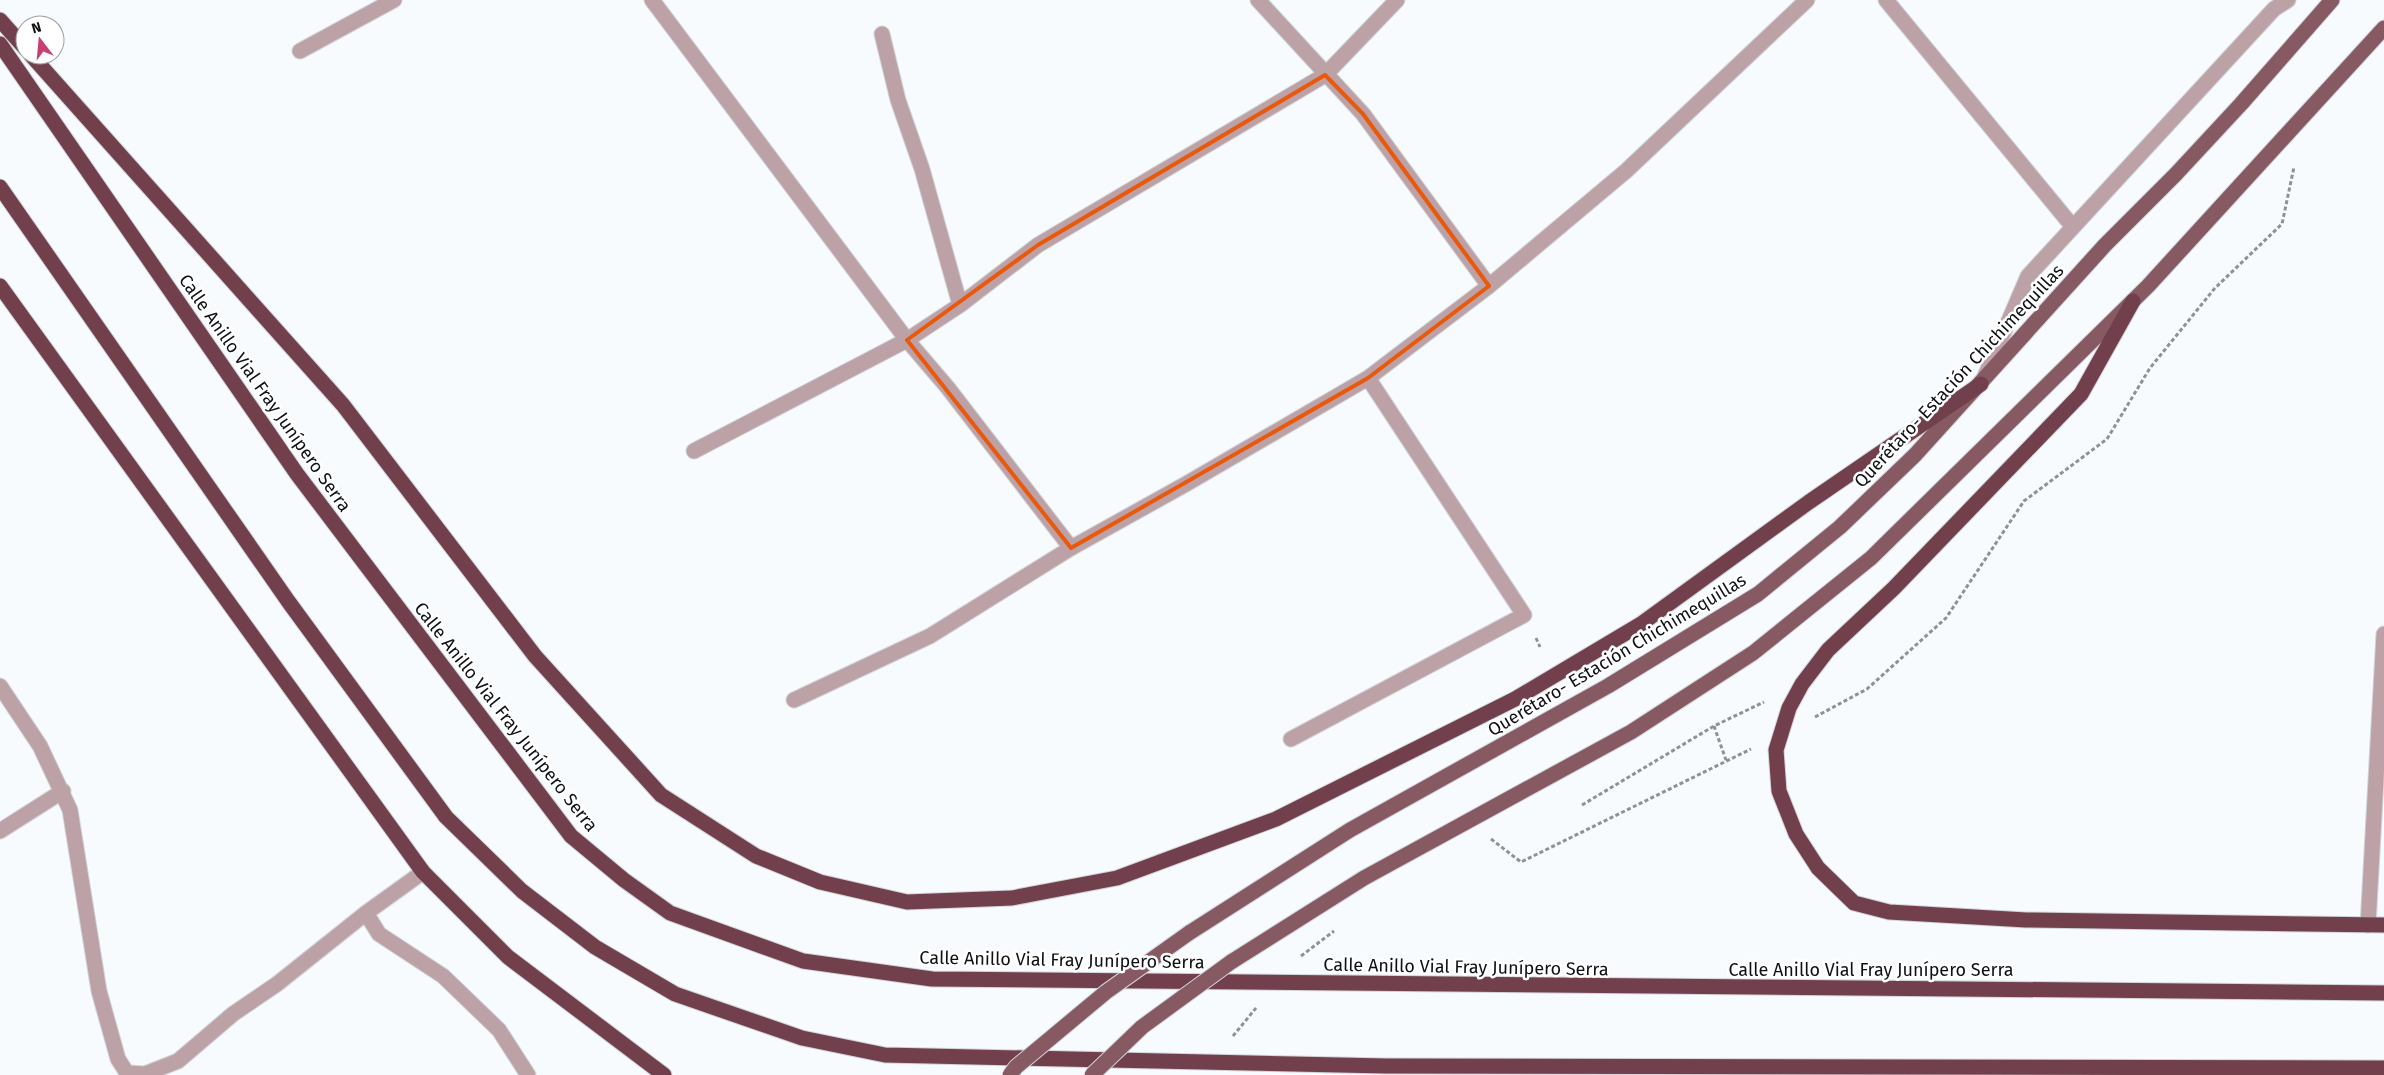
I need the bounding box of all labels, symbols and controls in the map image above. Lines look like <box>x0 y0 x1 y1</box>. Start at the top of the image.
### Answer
north arrow <box>15 15 65 65</box>
text: N <box>30 19 43 37</box>
street label: Querétaro- Estación Chichimequillas <box>1850 260 2068 492</box>
street label: Calle Anillo Vial Fray Junípero Serra <box>174 270 356 516</box>
street label: Querétaro- Estación Chichimequillas <box>1484 569 1750 741</box>
street label: Calle Anillo Vial Fray Junípero Serra <box>410 598 602 836</box>
street label: Calle Anillo Vial Fray Junípero Serra <box>919 947 1205 973</box>
street label: Calle Anillo Vial Fray Junípero Serra <box>1323 954 1609 980</box>
street label: Calle Anillo Vial Fray Junípero Serra <box>1728 959 2014 981</box>

